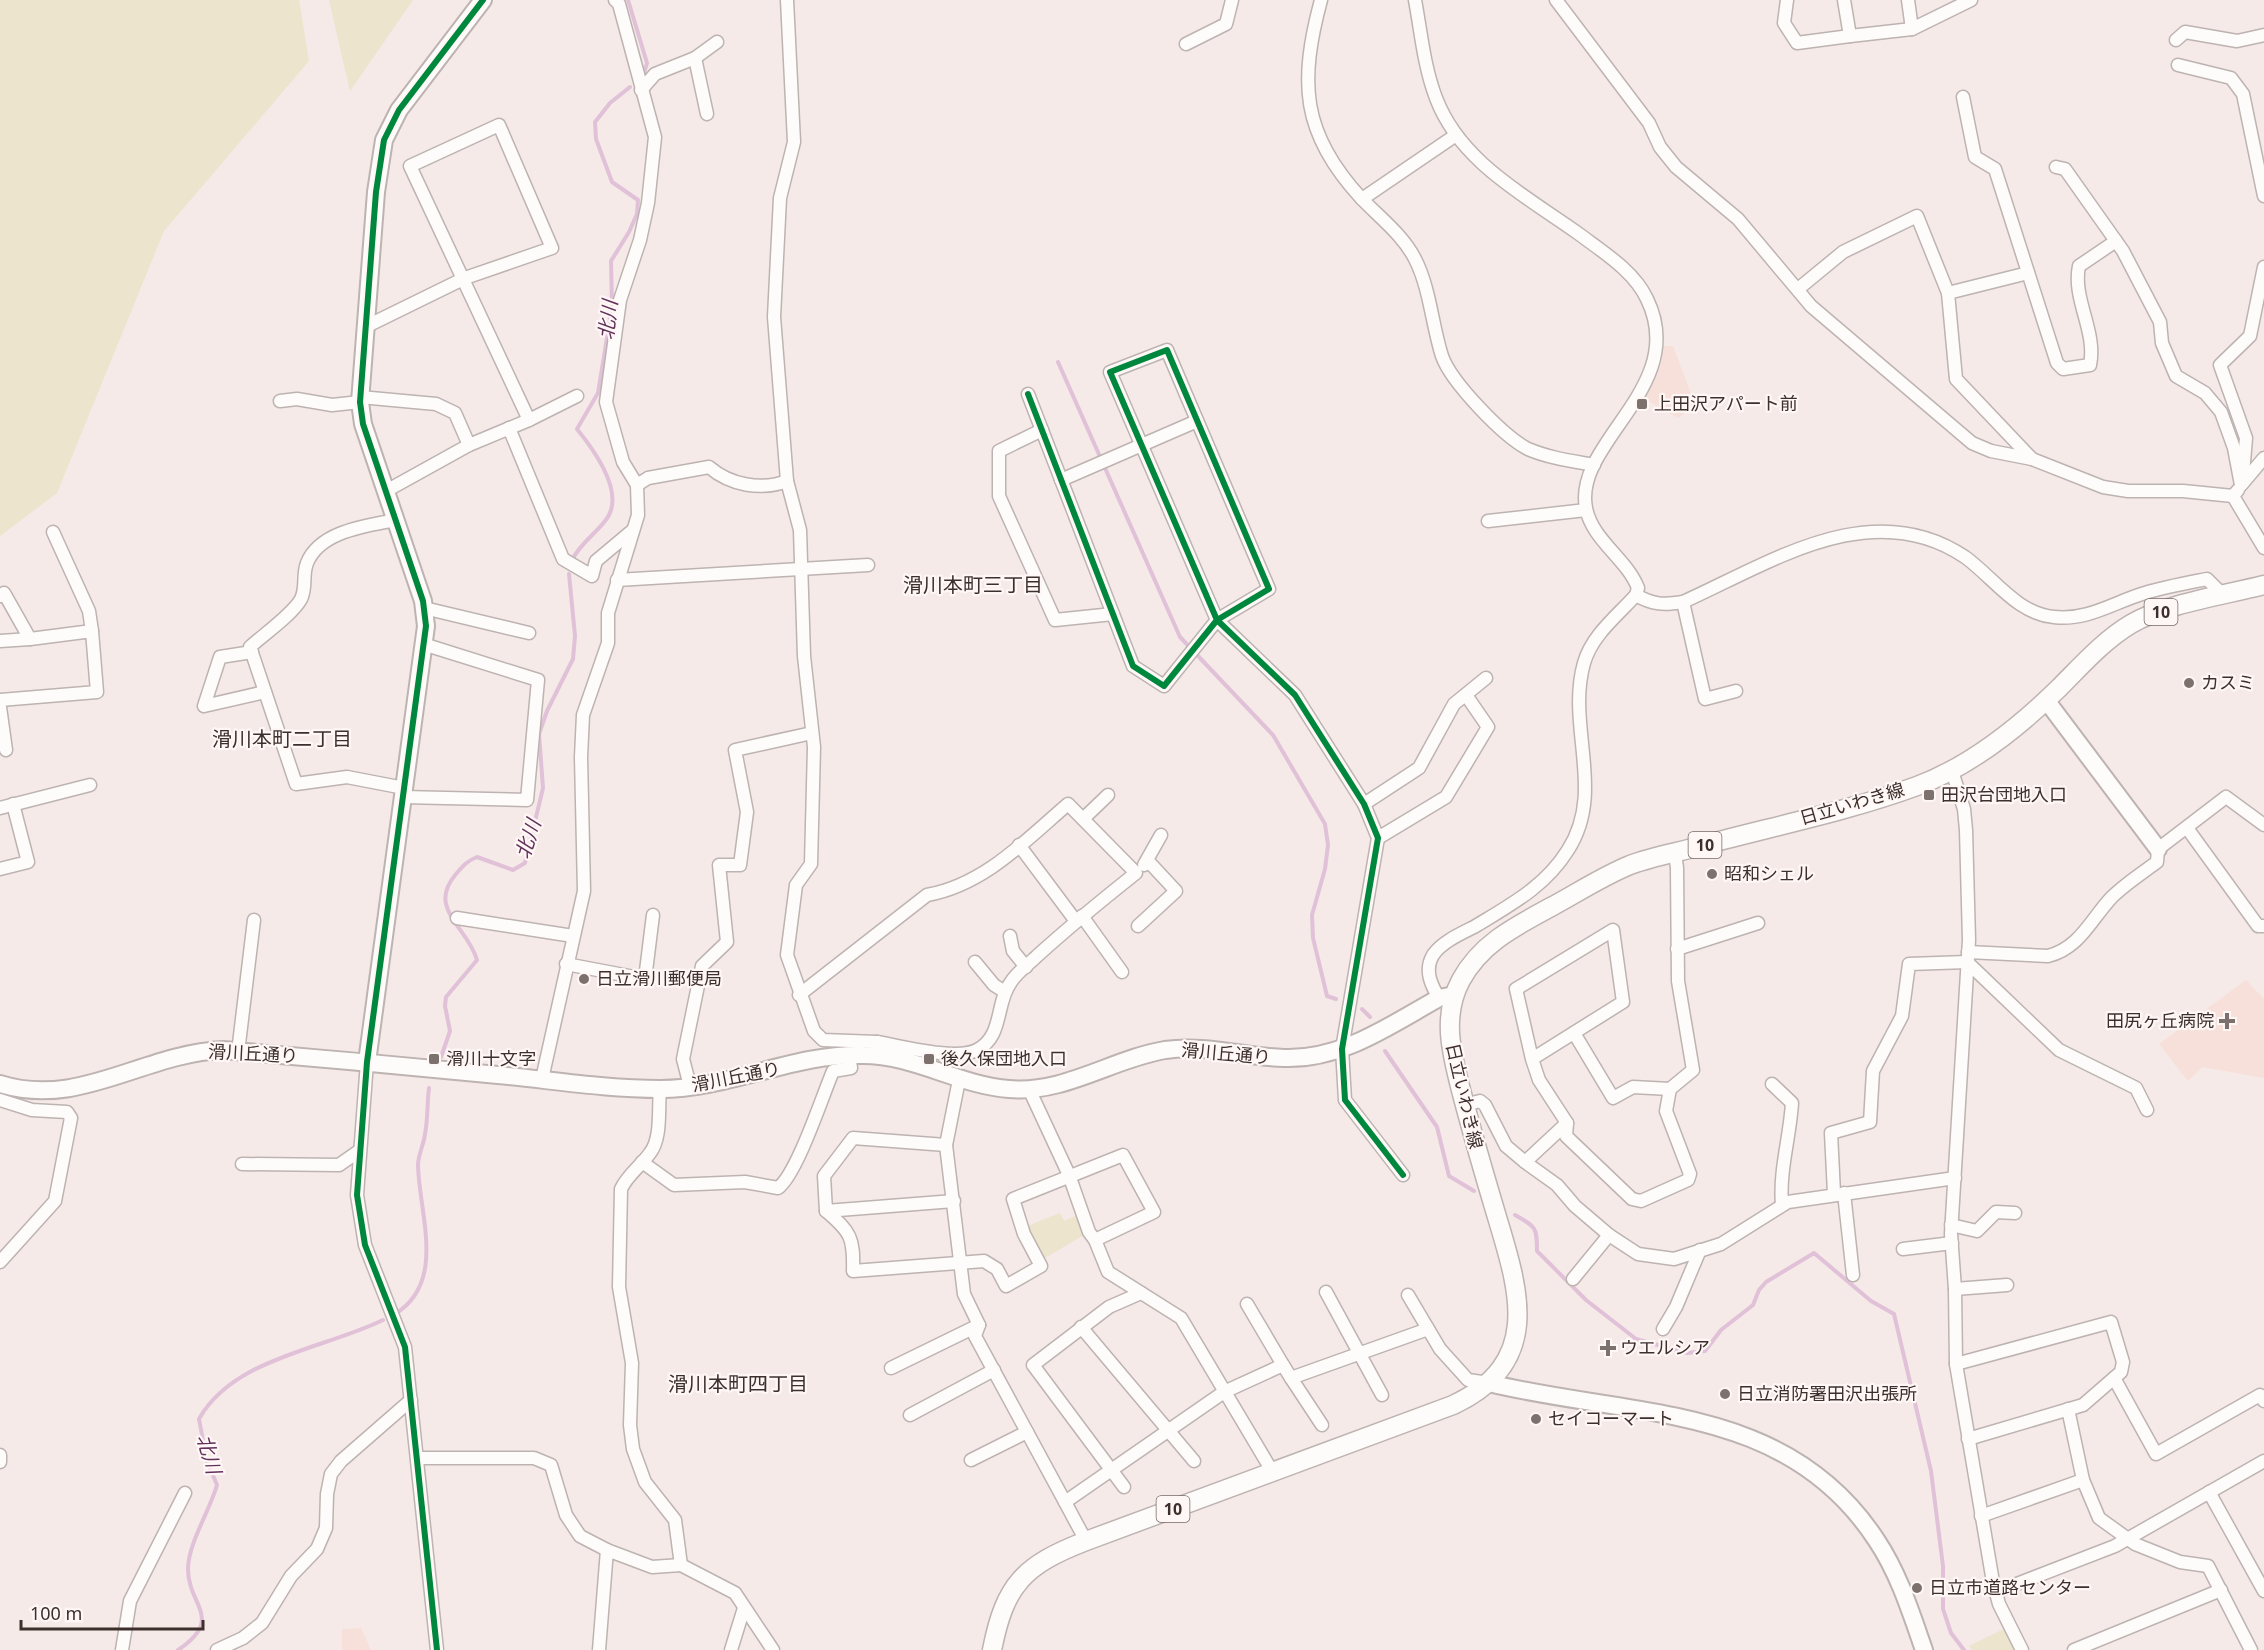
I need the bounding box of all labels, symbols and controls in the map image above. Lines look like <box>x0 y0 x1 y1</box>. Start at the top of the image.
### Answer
water label: 北川 <box>592 297 623 341</box>
place label: 上田沢アパート前 <box>1654 391 1798 415</box>
marker: 上田沢アパート前 <box>1635 397 1649 411</box>
district label: 滑川本町三丁目 <box>903 571 1043 598</box>
road number: 10 <box>2144 599 2178 625</box>
place label: カスミ <box>2201 670 2255 694</box>
marker: カスミ <box>2182 676 2196 690</box>
district label: 滑川本町二丁目 <box>212 725 352 752</box>
street label: 日立いわき線 <box>1797 777 1907 829</box>
place label: 田沢台団地入口 <box>1941 782 2067 806</box>
marker: 田沢台団地入口 <box>1922 788 1936 802</box>
water label: 北川 <box>509 814 547 862</box>
road number: 10 <box>1688 832 1722 858</box>
place label: 昭和シェル <box>1724 861 1814 885</box>
marker: 昭和シェル <box>1705 867 1719 881</box>
place label: 日立滑川郵便局 <box>596 966 722 990</box>
marker: 日立滑川郵便局 <box>577 972 591 986</box>
place label: 田尻ヶ丘病院 <box>2106 1008 2214 1032</box>
marker: 田尻ヶ丘病院 <box>2218 1012 2236 1030</box>
street label: 滑川丘通り <box>1180 1037 1272 1069</box>
street label: 滑川丘通り <box>207 1039 299 1067</box>
street label: 日立いわき線 <box>1441 1040 1489 1151</box>
place label: 滑川十文字 <box>446 1046 536 1070</box>
place label: 後久保団地入口 <box>941 1046 1067 1070</box>
marker: 滑川十文字 <box>427 1052 441 1066</box>
marker: 後久保団地入口 <box>922 1052 936 1066</box>
street label: 滑川丘通り <box>689 1056 782 1096</box>
place label: ウエルシア <box>1620 1335 1710 1359</box>
marker: ウエルシア <box>1601 1341 1615 1355</box>
district label: 滑川本町四丁目 <box>668 1370 808 1397</box>
place label: 日立消防署田沢出張所 <box>1737 1381 1917 1405</box>
marker: 日立消防署田沢出張所 <box>1718 1387 1732 1401</box>
place label: セイコーマート <box>1548 1406 1674 1430</box>
marker: セイコーマート <box>1529 1412 1543 1426</box>
water label: 北川 <box>191 1431 229 1479</box>
road number: 10 <box>1156 1496 1190 1522</box>
place label: 日立市道路センター <box>1929 1575 2091 1599</box>
marker: 日立市道路センター <box>1910 1581 1924 1595</box>
scale bar <box>21 1593 202 1631</box>
text: 100 m <box>30 1601 82 1625</box>

